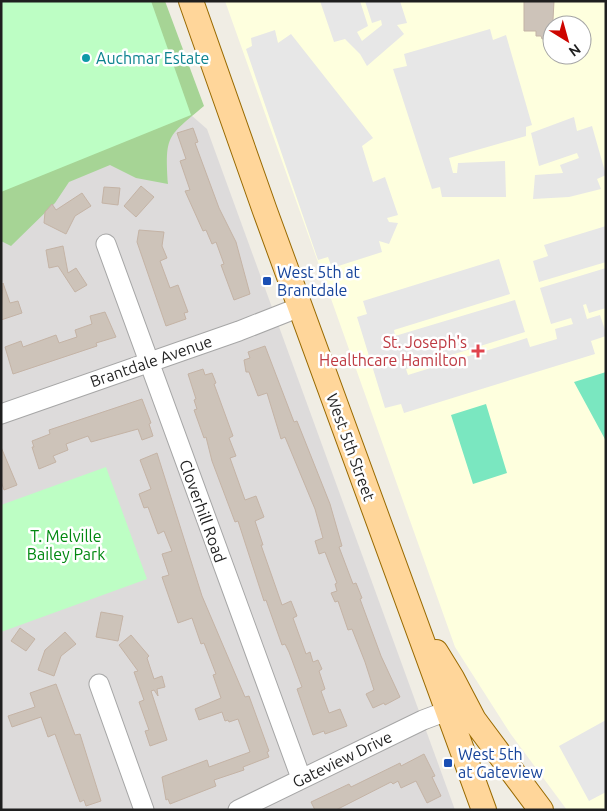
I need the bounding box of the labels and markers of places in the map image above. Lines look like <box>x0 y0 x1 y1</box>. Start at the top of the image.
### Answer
place label: Auchmar Estate <box>96 49 209 67</box>
marker: Auchmar Estate <box>80 52 92 64</box>
place label: West 5th at Brantdale <box>277 263 361 299</box>
marker: West 5th at Brantdale <box>261 275 273 287</box>
place label: St. Joseph's Healthcare Hamilton <box>319 333 467 369</box>
marker: St. Joseph's Healthcare Hamilton <box>471 344 485 358</box>
place label: West 5th at Gateview <box>458 745 544 781</box>
marker: West 5th at Gateview <box>442 757 454 769</box>

